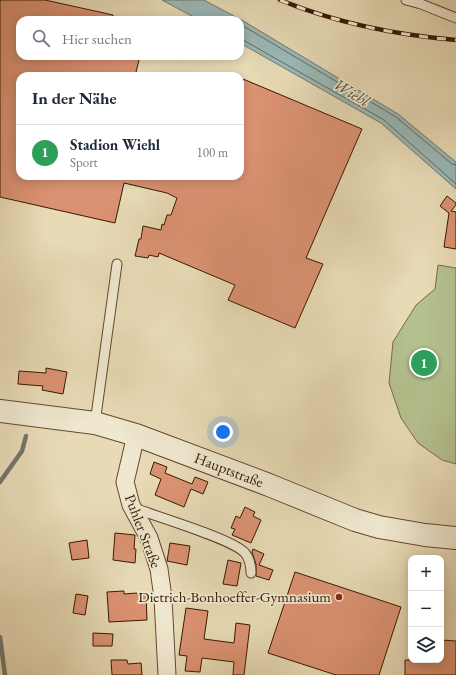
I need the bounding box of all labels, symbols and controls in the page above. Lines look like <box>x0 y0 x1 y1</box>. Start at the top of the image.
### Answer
search box <box>16 16 244 60</box>
icon: search <box>30 27 52 49</box>
text: Hier suchen <box>62 29 132 48</box>
water label: Wiehl <box>330 74 374 111</box>
text: In der Nähe <box>32 87 117 109</box>
text: Stadion Wiehl <box>70 135 160 154</box>
text: 1 <box>42 144 48 161</box>
text: 100 m <box>197 144 228 161</box>
text: Sport <box>70 154 98 171</box>
pin: 1 <box>411 348 437 378</box>
your location <box>213 422 233 442</box>
street label: Hauptstraße <box>192 448 267 491</box>
street label: Puhler Straße <box>121 491 166 571</box>
map controls <box>408 555 444 663</box>
button: + <box>408 555 444 591</box>
place label: Dietrich-Bonhoeffer-Gymnasium <box>138 587 331 606</box>
button: − <box>408 591 444 627</box>
marker: Dietrich-Bonhoeffer-Gymnasium <box>334 592 344 602</box>
button: layers <box>408 627 444 663</box>

